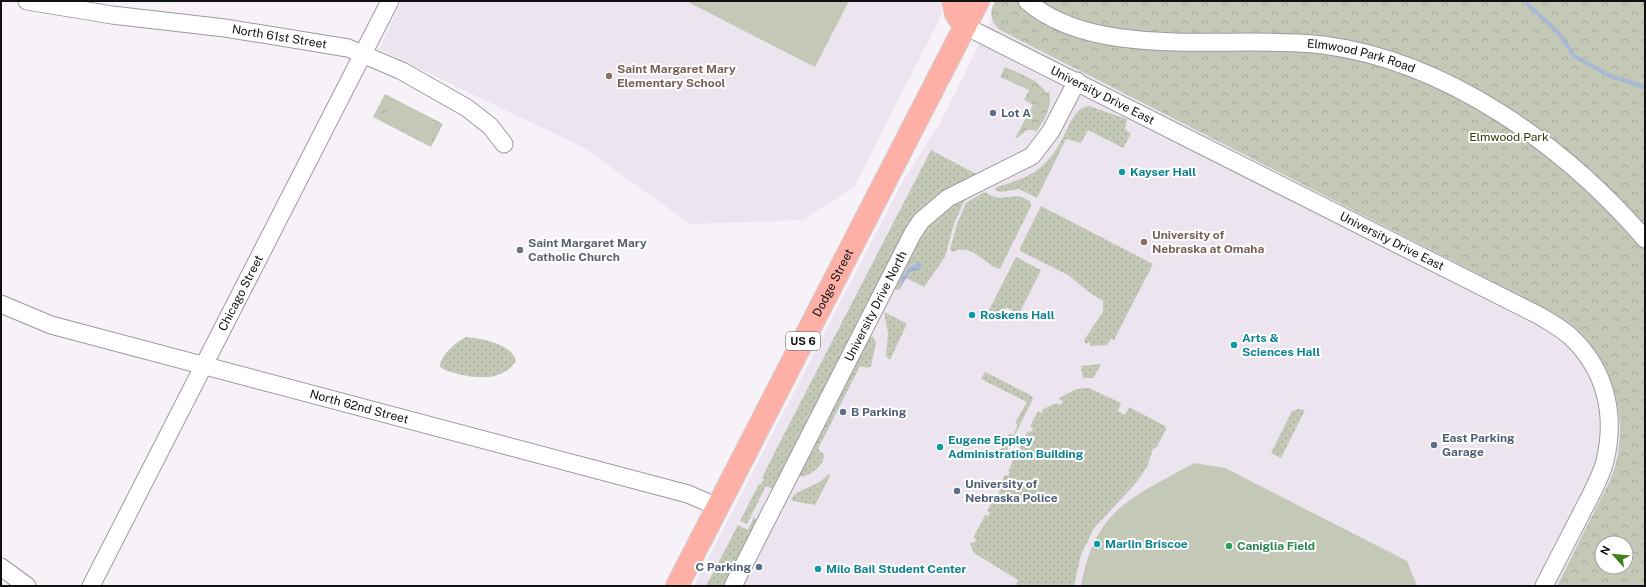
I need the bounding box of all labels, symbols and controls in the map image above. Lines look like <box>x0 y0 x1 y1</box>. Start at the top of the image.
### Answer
street label: North 61st Street <box>231 22 328 51</box>
street label: Elmwood Park Road <box>1306 36 1417 76</box>
place label: Saint Margaret Mary Elementary School <box>617 62 736 90</box>
street label: University Drive East <box>1048 63 1157 128</box>
marker: Saint Margaret Mary Elementary School <box>604 71 614 81</box>
place label: Lot A <box>1001 106 1031 120</box>
marker: Lot A <box>988 108 998 118</box>
park label: Elmwood Park <box>1469 130 1549 144</box>
place label: Kayser Hall <box>1130 165 1196 179</box>
marker: Kayser Hall <box>1117 167 1127 177</box>
street label: University Drive East <box>1337 209 1447 274</box>
place label: University of Nebraska at Omaha <box>1152 228 1264 256</box>
place label: Saint Margaret Mary Catholic Church <box>528 236 647 264</box>
marker: University of Nebraska at Omaha <box>1139 237 1149 247</box>
marker: Saint Margaret Mary Catholic Church <box>515 245 525 255</box>
street label: Dodge Street <box>810 246 856 319</box>
street label: University Drive North <box>842 249 910 364</box>
street label: Chicago Street <box>216 252 266 333</box>
place label: Roskens Hall <box>980 308 1055 322</box>
marker: Roskens Hall <box>967 310 977 320</box>
place label: Arts & Sciences Hall <box>1242 331 1320 359</box>
road number: US 6 <box>786 332 820 350</box>
marker: Arts & Sciences Hall <box>1229 340 1239 350</box>
street label: North 62nd Street <box>308 387 410 427</box>
place label: B Parking <box>851 405 907 419</box>
marker: B Parking <box>838 407 848 417</box>
place label: East Parking Garage <box>1442 431 1515 459</box>
place label: Eugene Eppley Administration Building <box>948 433 1084 461</box>
marker: East Parking Garage <box>1429 440 1439 450</box>
marker: Eugene Eppley Administration Building <box>935 442 945 452</box>
place label: University of Nebraska Police <box>965 477 1058 505</box>
marker: University of Nebraska Police <box>952 486 962 496</box>
north arrow <box>1594 535 1634 575</box>
place label: Marlin Briscoe <box>1105 537 1188 551</box>
marker: Marlin Briscoe <box>1092 539 1102 549</box>
place label: Caniglia Field <box>1237 539 1315 553</box>
marker: Caniglia Field <box>1224 541 1234 551</box>
text: N <box>1598 544 1612 557</box>
place label: C Parking <box>695 560 751 574</box>
marker: C Parking <box>754 562 764 572</box>
place label: Milo Bail Student Center <box>826 562 967 576</box>
marker: Milo Bail Student Center <box>813 564 823 574</box>

